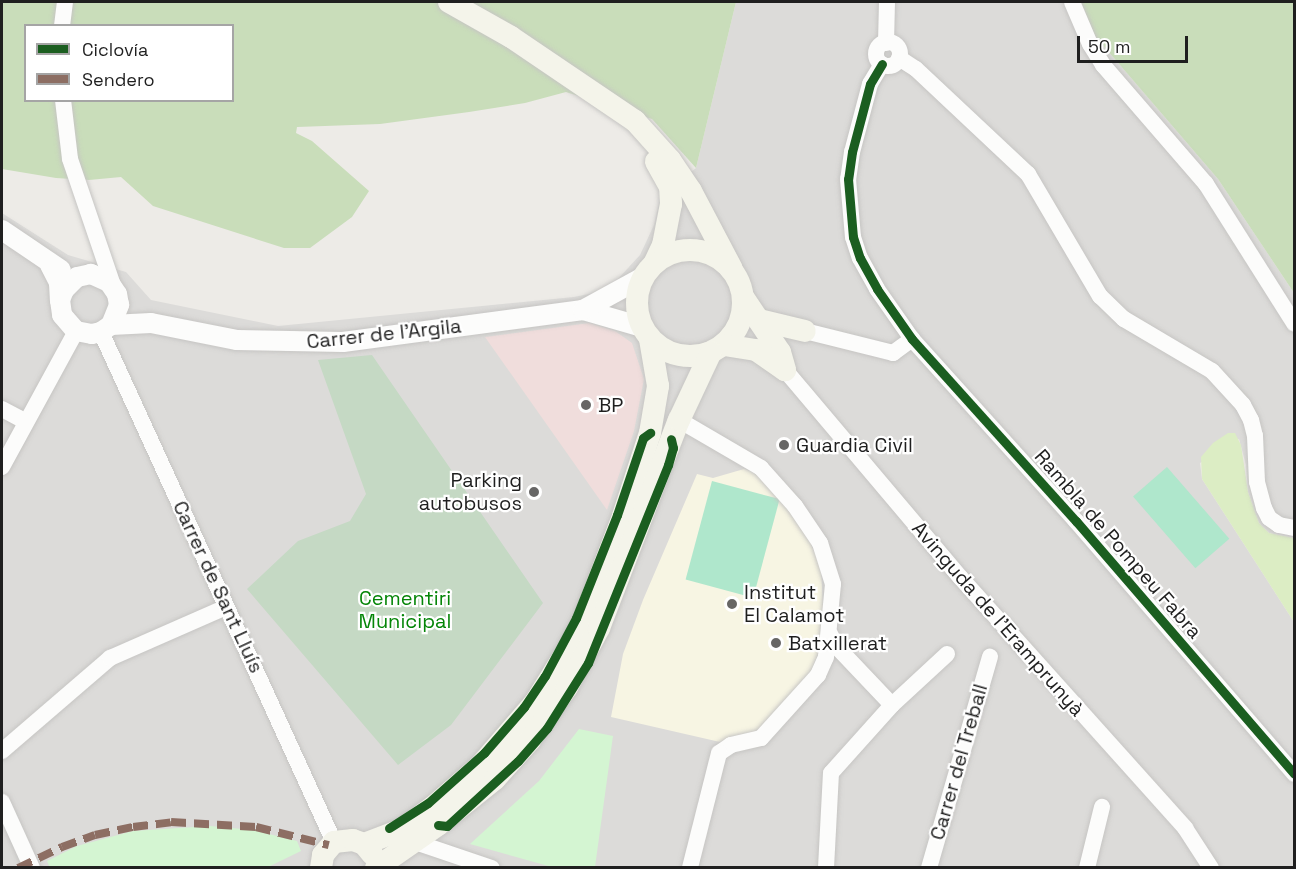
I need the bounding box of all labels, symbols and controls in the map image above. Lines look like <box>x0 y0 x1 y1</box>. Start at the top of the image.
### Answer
legend <box>24 24 234 102</box>
scale bar <box>1080 24 1191 62</box>
text: 50 m <box>1088 35 1130 58</box>
text: Ciclovía <box>82 38 148 61</box>
text: Sendero <box>82 68 155 91</box>
street label: Carrer de l'Argila <box>305 314 463 354</box>
place label: BP <box>598 393 623 417</box>
marker: BP <box>579 398 593 412</box>
place label: Guardia Civil <box>796 433 913 457</box>
marker: Guardia Civil <box>777 438 791 452</box>
street label: Rambla de Pompeu Fabra <box>1029 445 1207 643</box>
place label: Parking autobusos <box>419 468 522 515</box>
marker: Parking autobusos <box>527 485 541 499</box>
street label: Carrer de Sant Lluís <box>168 497 268 677</box>
street label: Avinguda de l'Eramprunyà <box>907 517 1089 721</box>
place label: Institut El Calamot <box>744 580 844 627</box>
park label: Cementiri Municipal <box>359 587 451 634</box>
marker: Institut El Calamot <box>725 597 739 611</box>
place label: Batxillerat <box>788 631 887 655</box>
marker: Batxillerat <box>769 636 783 650</box>
street label: Carrer del Treball <box>925 681 993 843</box>

